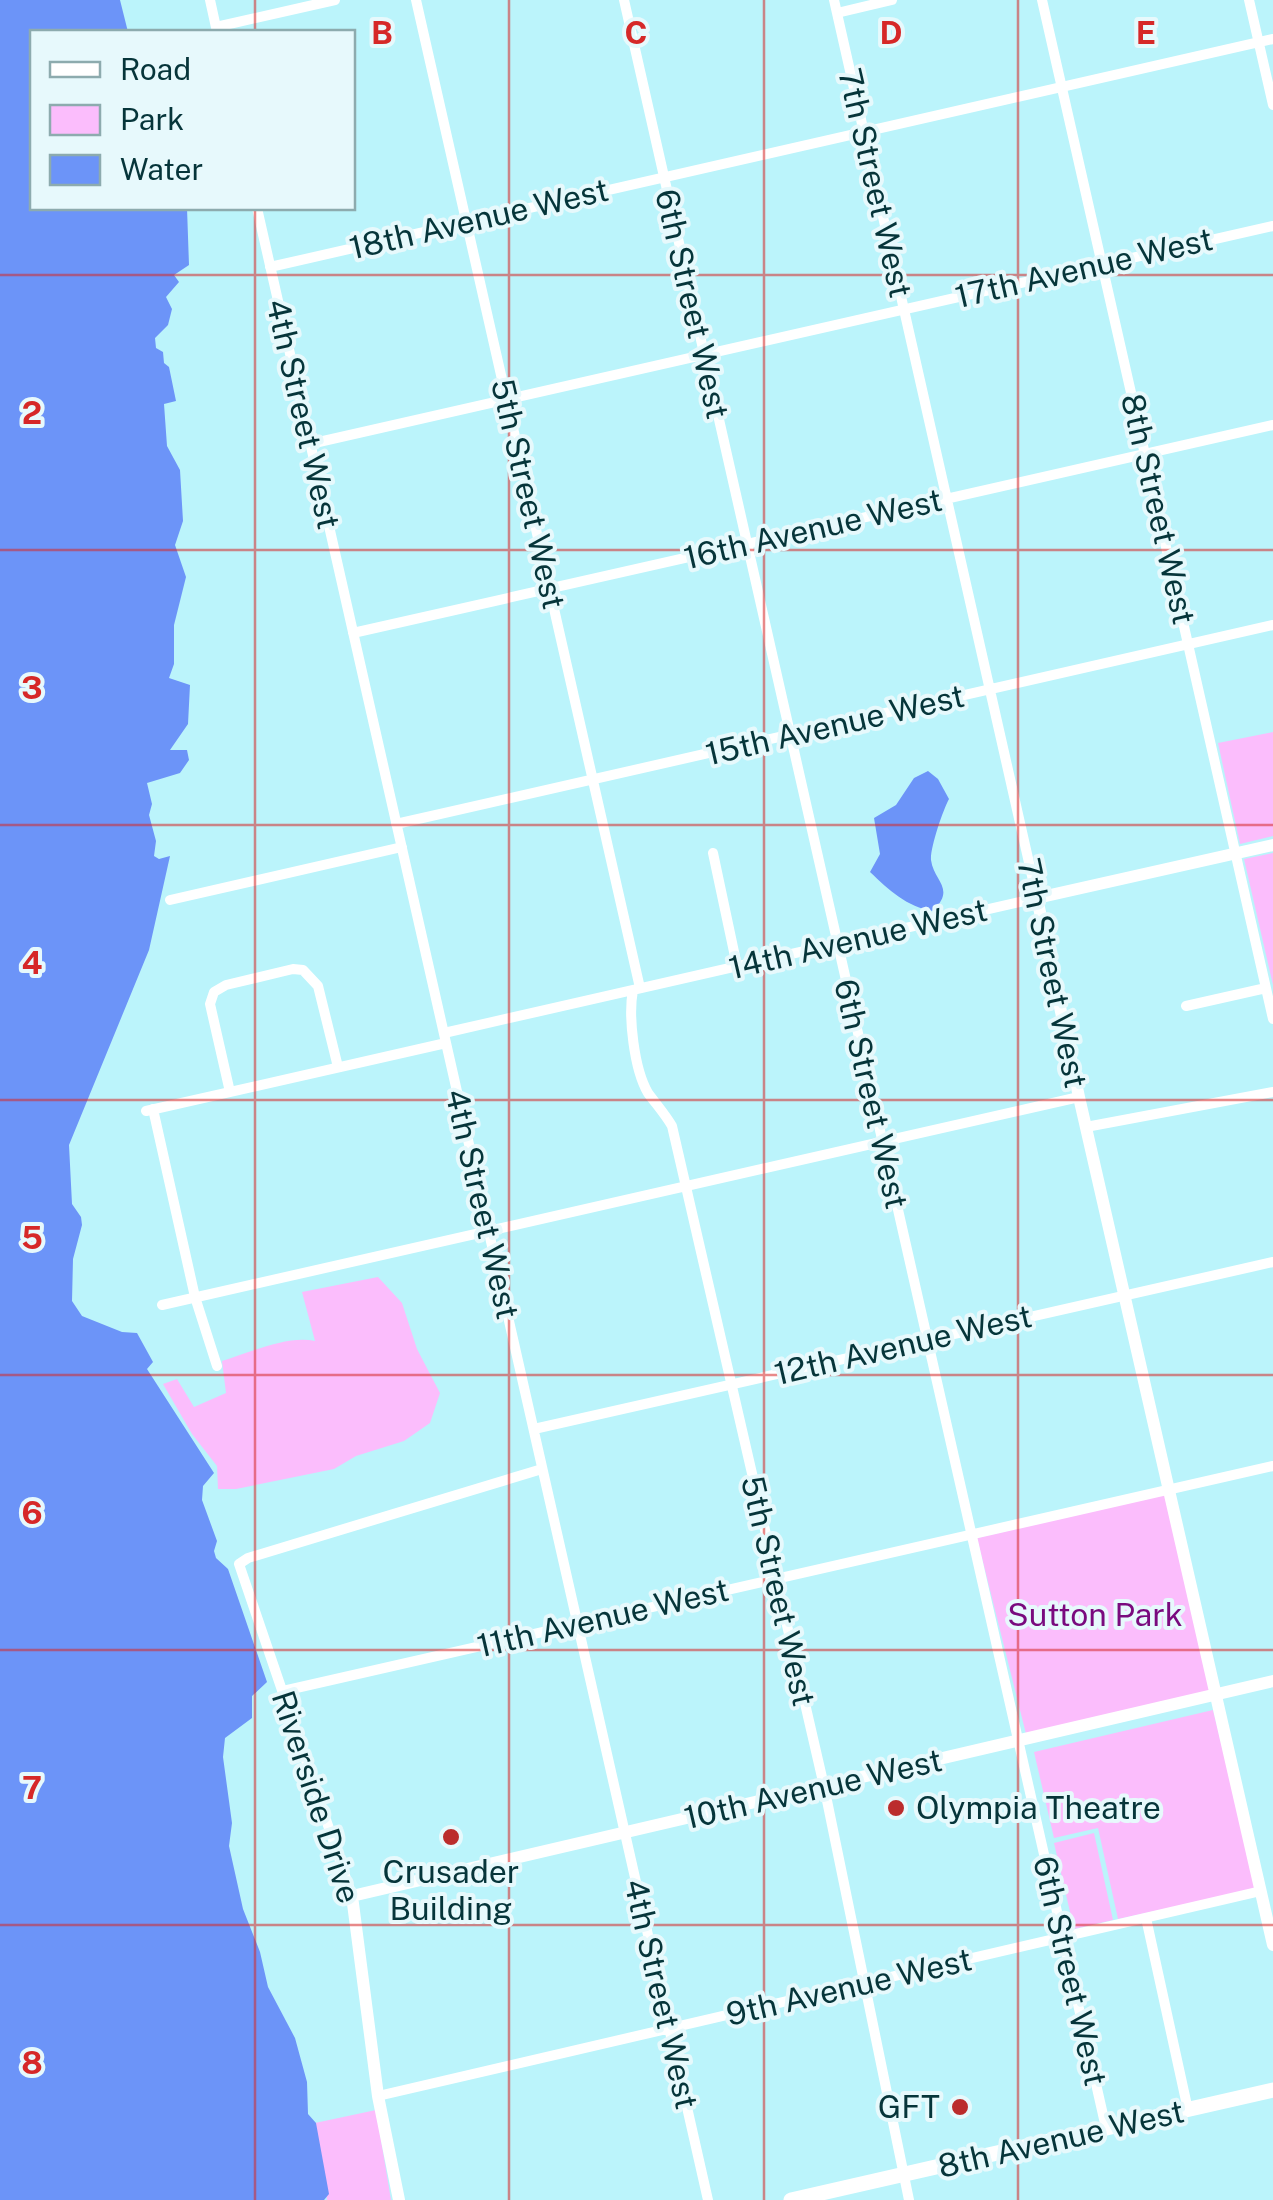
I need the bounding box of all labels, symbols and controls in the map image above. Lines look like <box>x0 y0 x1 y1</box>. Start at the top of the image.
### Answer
text: B <box>371 14 393 51</box>
text: C <box>625 14 647 51</box>
text: D <box>879 14 903 51</box>
text: E <box>1136 14 1156 51</box>
legend <box>30 30 355 210</box>
text: Road <box>120 51 191 87</box>
street label: 7th Street West <box>831 65 920 301</box>
text: Park <box>120 101 184 137</box>
text: Water <box>120 151 203 187</box>
street label: 18th Avenue West <box>346 171 612 266</box>
street label: 6th Street West <box>648 185 737 422</box>
street label: 17th Avenue West <box>952 220 1216 315</box>
street label: 4th Street West <box>259 295 348 532</box>
street label: 5th Street West <box>484 375 573 613</box>
street label: 8th Street West <box>1114 390 1203 628</box>
text: 2 <box>22 394 42 431</box>
street label: 16th Avenue West <box>680 481 946 576</box>
text: 3 <box>21 669 43 706</box>
street label: 15th Avenue West <box>702 677 968 772</box>
street label: 7th Street West <box>1010 855 1095 1091</box>
street label: 14th Avenue West <box>725 891 991 986</box>
text: 4 <box>22 944 43 981</box>
street label: 6th Street West <box>827 975 916 1212</box>
street label: 4th Street West <box>438 1085 527 1322</box>
text: 5 <box>21 1219 43 1256</box>
street label: 12th Avenue West <box>771 1297 1035 1392</box>
street label: 5th Street West <box>734 1472 823 1710</box>
text: 6 <box>21 1494 43 1531</box>
street label: 11th Avenue West <box>474 1571 732 1664</box>
park label: Sutton Park <box>1007 1596 1183 1633</box>
street label: Riverside Drive <box>265 1686 368 1908</box>
street label: 10th Avenue West <box>680 1741 945 1836</box>
text: 7 <box>22 1769 42 1806</box>
place label: Olympia Theatre <box>916 1789 1161 1826</box>
marker: Olympia Theatre <box>885 1797 907 1819</box>
marker: Crusader Building <box>440 1826 462 1848</box>
street label: 6th Street West <box>1026 1852 1115 2089</box>
place label: Crusader Building <box>383 1853 519 1927</box>
street label: 4th Street West <box>617 1875 706 2112</box>
street label: 9th Avenue West <box>723 1940 975 2033</box>
text: 8 <box>21 2044 43 2081</box>
place label: GFT <box>878 2088 940 2125</box>
street label: 8th Avenue West <box>934 2092 1188 2185</box>
marker: GFT <box>949 2096 971 2118</box>

